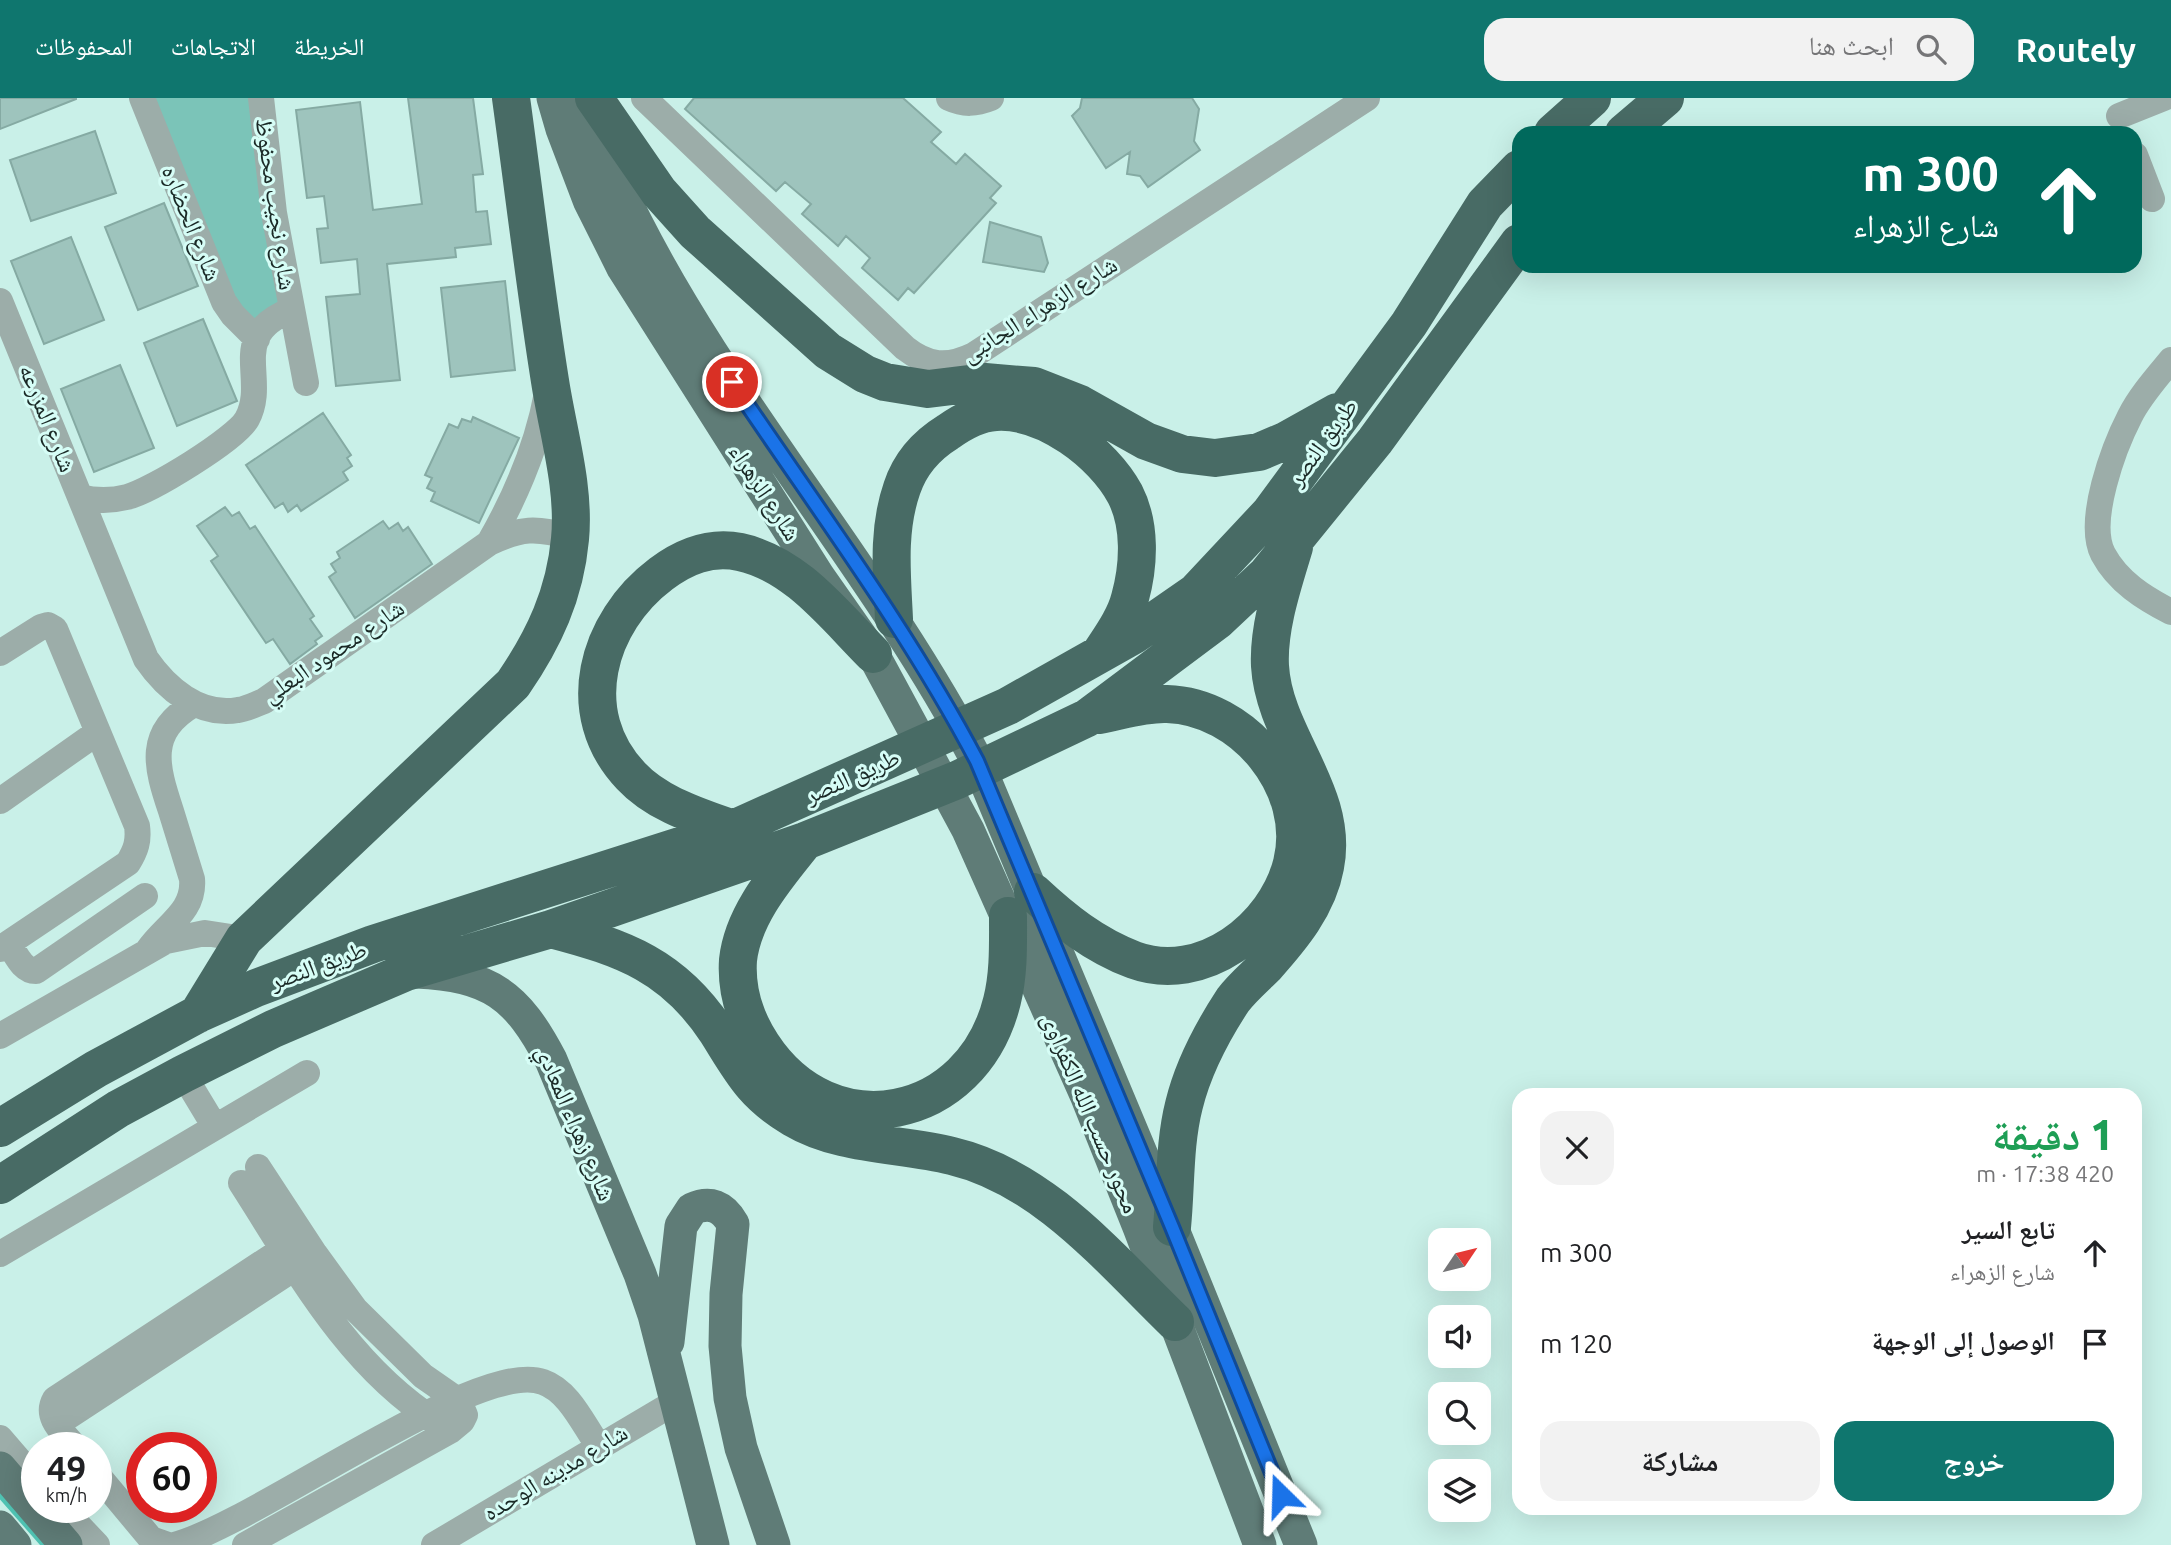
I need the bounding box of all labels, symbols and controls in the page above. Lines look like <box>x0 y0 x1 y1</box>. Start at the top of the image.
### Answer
search box <box>1484 18 1974 81</box>
icon: search <box>1912 30 1950 68</box>
text: ابحث هنا <box>1809 31 1894 60</box>
text: Routely <box>2016 31 2136 68</box>
text: المحفوظات <box>35 33 133 60</box>
text: الاتجاهات <box>171 33 256 60</box>
text: الخريطة <box>294 33 365 60</box>
street label: شارع نجيب محفوظ <box>249 116 301 292</box>
text: 300 m <box>1862 145 1999 200</box>
icon: ahead <box>2023 154 2114 245</box>
street label: شارع الحضاره <box>155 162 227 285</box>
text: شارع الزهراء <box>1853 207 1999 243</box>
street label: شارع الزهراء الجانبى <box>956 250 1123 369</box>
pin <box>702 352 762 412</box>
street label: شارع المزرعه <box>12 360 82 477</box>
icon: arrive <box>713 363 751 401</box>
street label: طريق النصر <box>1281 393 1363 492</box>
street label: شارع الزهراء <box>722 439 806 546</box>
street label: شارع محمود البعلي <box>257 594 412 713</box>
street label: طريق النصر <box>800 743 904 810</box>
street label: طريق النصر <box>265 935 370 996</box>
street label: محور حسب الله الكفراوى <box>1036 1009 1145 1218</box>
street label: شارع زهراء المعادي <box>526 1042 621 1207</box>
button: close <box>1540 1111 1614 1185</box>
text: 1 دقيقة <box>1992 1111 2114 1158</box>
text: 420 m · 17:38 <box>1976 1161 2114 1186</box>
text: تابع السير <box>1962 1215 2055 1244</box>
north arrow <box>1428 1228 1491 1292</box>
map controls <box>1428 1228 1491 1522</box>
icon: ahead <box>2076 1234 2114 1272</box>
text: 300 m <box>1540 1238 1612 1267</box>
text: شارع الزهراء <box>1950 1259 2055 1284</box>
button: sound <box>1428 1305 1491 1368</box>
icon: arrive <box>2076 1325 2114 1363</box>
text: الوصول إلى الوجهة <box>1872 1326 2055 1355</box>
text: 120 m <box>1540 1329 1612 1358</box>
button: search <box>1428 1382 1491 1445</box>
street label: شارع مدينه الوحده <box>478 1418 633 1527</box>
button: مشاركة <box>1540 1421 1820 1501</box>
button: خروج <box>1834 1421 2114 1501</box>
speed limit sign: 60 <box>126 1432 217 1523</box>
text: 49 <box>47 1448 86 1488</box>
position arrow <box>1244 1458 1318 1532</box>
button: layers <box>1428 1459 1491 1522</box>
text: km/h <box>46 1485 87 1505</box>

